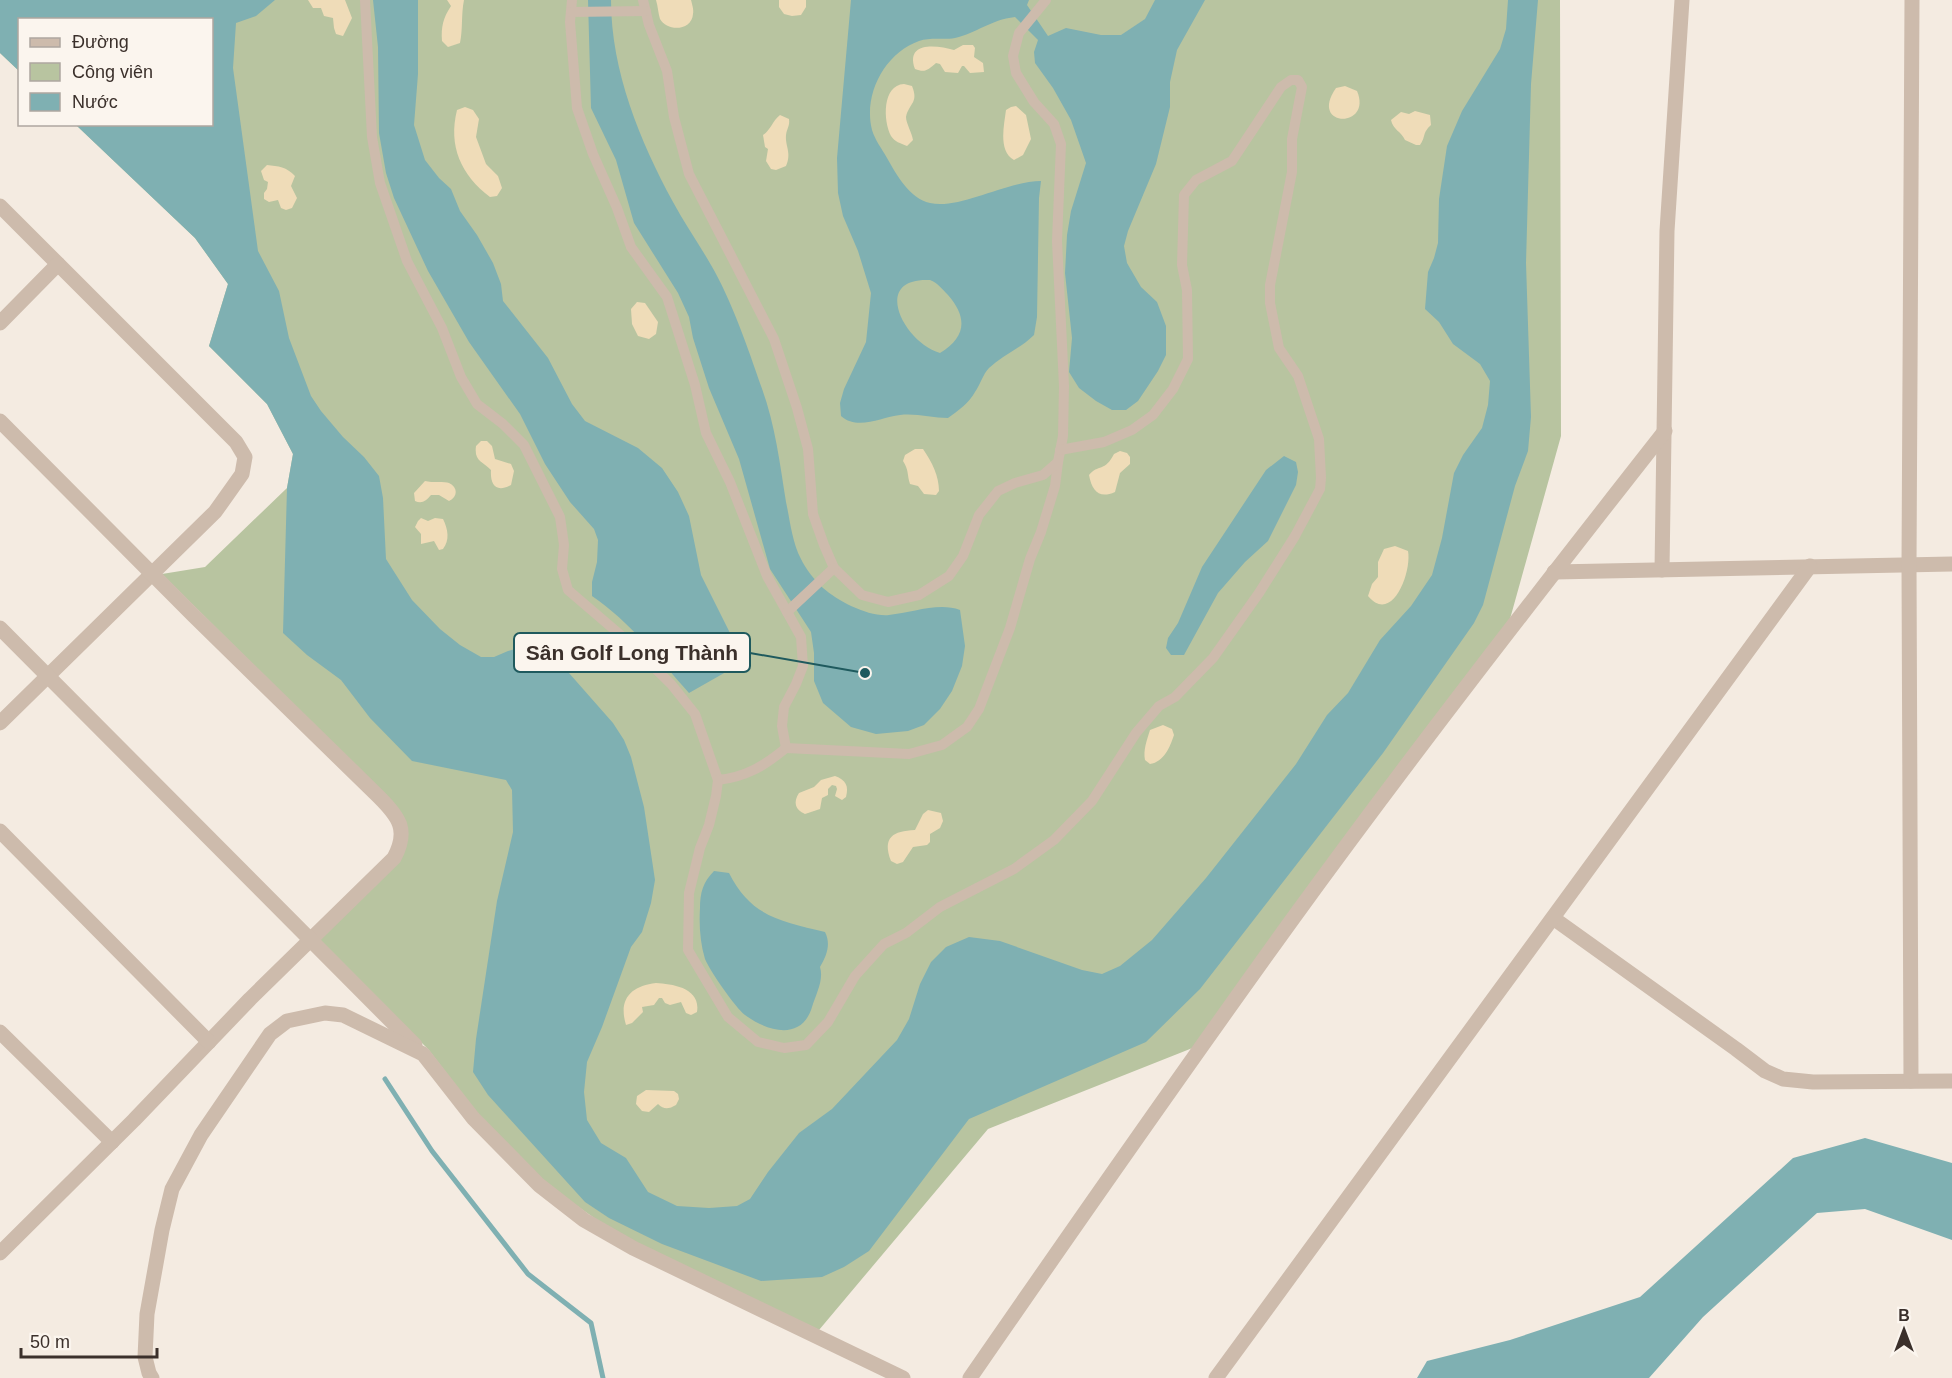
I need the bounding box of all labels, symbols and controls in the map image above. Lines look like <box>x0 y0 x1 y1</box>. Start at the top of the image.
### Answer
legend <box>18 18 213 126</box>
text: Đường <box>72 32 129 52</box>
text: Công viên <box>72 62 153 82</box>
text: Nước <box>72 92 118 112</box>
callout: Sân Golf Long Thành <box>514 633 750 672</box>
text: Sân Golf Long Thành <box>526 641 738 664</box>
north arrow <box>1874 1300 1934 1360</box>
text: B <box>1898 1307 1910 1324</box>
scale bar <box>21 1321 158 1359</box>
text: 50 m <box>30 1332 70 1352</box>

